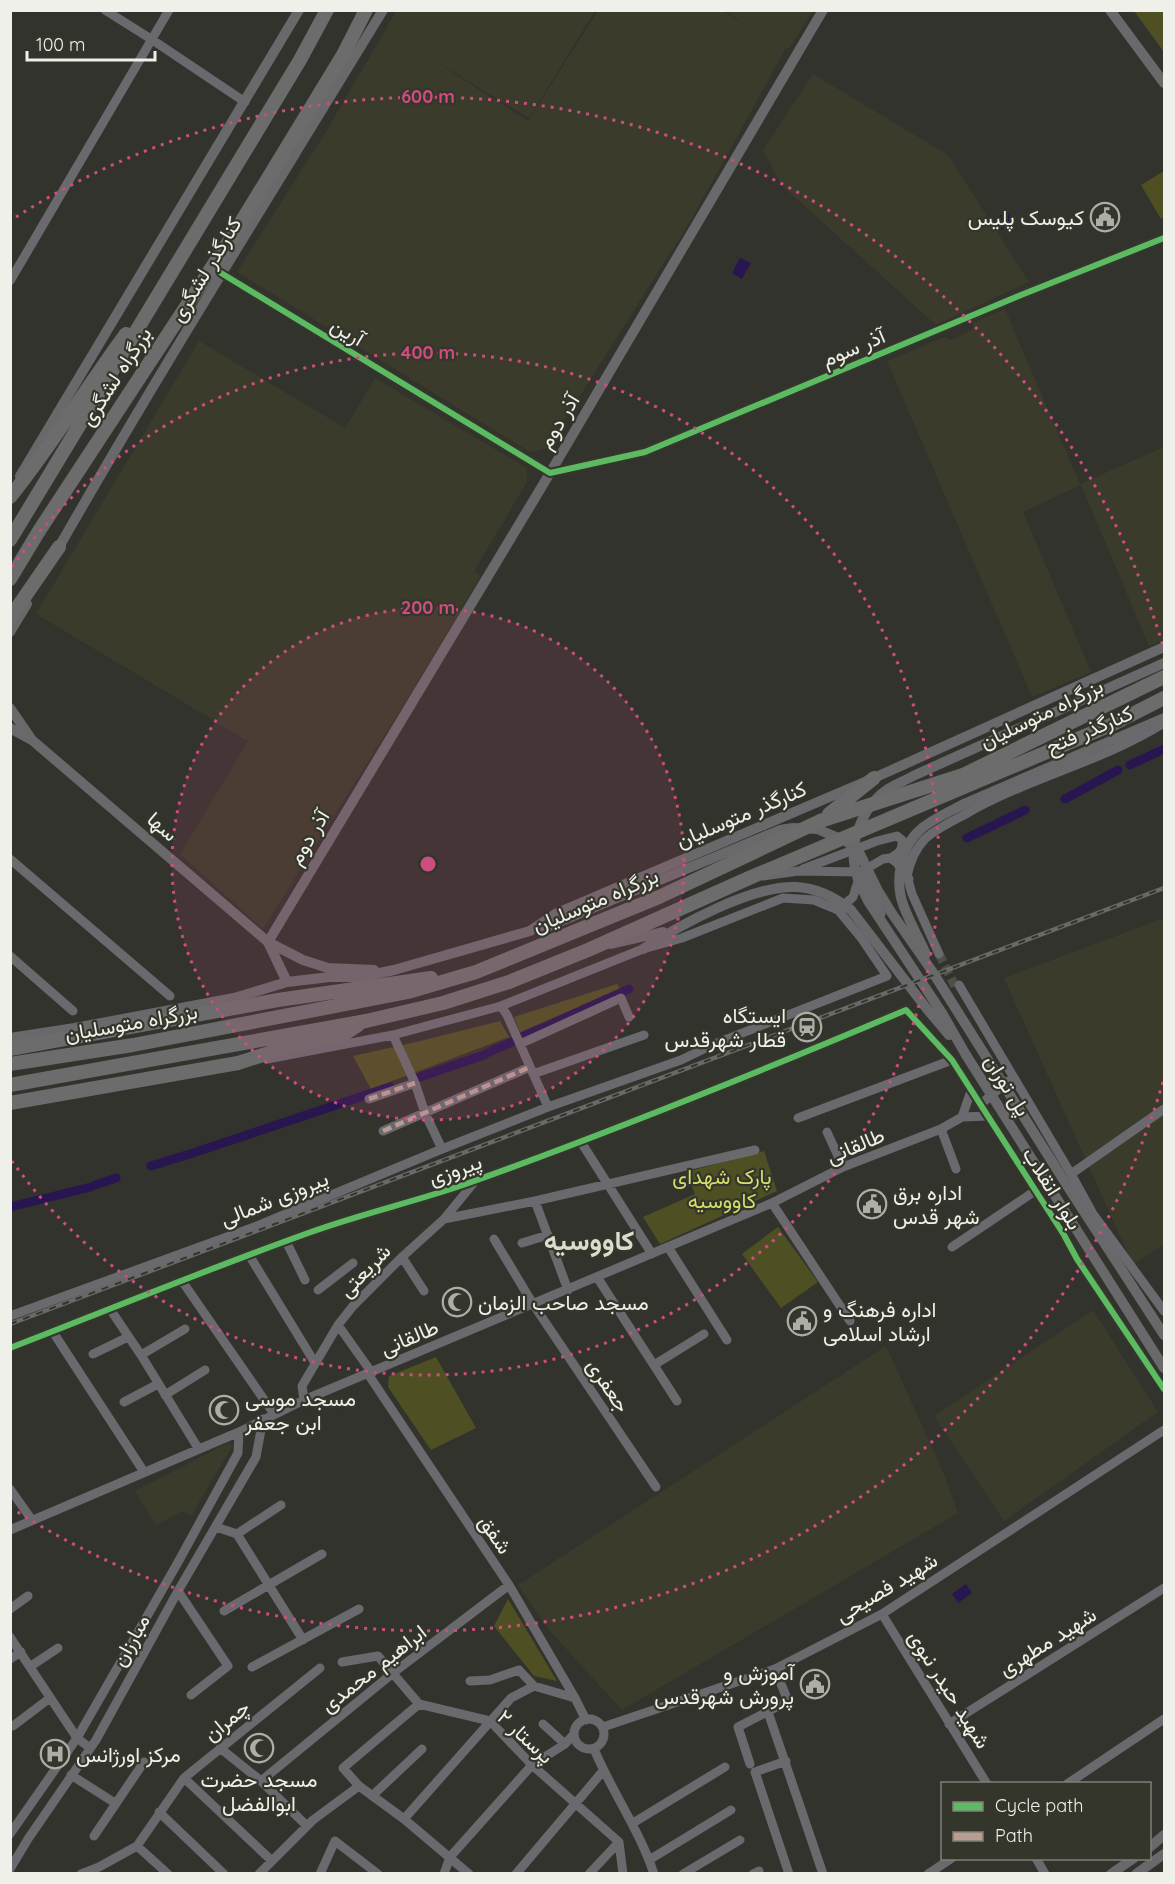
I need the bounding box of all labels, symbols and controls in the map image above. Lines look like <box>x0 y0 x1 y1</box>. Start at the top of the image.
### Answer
scale bar <box>27 24 154 62</box>
text: 100 m <box>36 33 85 56</box>
text: 600 m <box>401 85 455 108</box>
public building icon: کیوسک پلیس <box>1089 201 1121 233</box>
place label: کیوسک پلیس <box>968 204 1084 232</box>
street label: کنارگذر لشگری <box>163 212 247 327</box>
street label: آرین <box>326 311 371 353</box>
street label: آذر سوم <box>817 321 891 374</box>
street label: بزرگراه لشگری <box>73 322 158 431</box>
text: 400 m <box>401 341 455 364</box>
street label: آذر دوم <box>531 387 587 454</box>
text: 200 m <box>401 596 455 619</box>
street label: بزرگراه متوسلیان <box>975 672 1107 755</box>
street label: کنارگذر فتح <box>1042 699 1137 761</box>
street label: کنارگذر متوسلیان <box>672 775 811 854</box>
street label: آذر دوم <box>281 803 337 870</box>
street label: سها <box>142 806 184 847</box>
centre of rings <box>418 854 438 874</box>
street label: بزرگراه متوسلیان <box>528 862 662 939</box>
street label: بزرگراه متوسلیان <box>63 998 200 1047</box>
place label: ایستگاه قطار شهرقدس <box>665 1002 786 1053</box>
station icon: ایستگاه قطار شهرقدس <box>791 1011 823 1043</box>
street label: پل توران <box>977 1049 1037 1122</box>
street label: طالقانی <box>822 1121 888 1169</box>
street label: بلوار انقلاب <box>1017 1142 1088 1235</box>
street label: پیروزی <box>425 1148 486 1192</box>
park label: پارک شهدای کاووسیه <box>672 1163 772 1214</box>
street label: پیروزی شمالی <box>216 1165 333 1233</box>
place label: اداره برق شهر قدس <box>893 1179 979 1230</box>
public building icon: اداره برق شهر قدس <box>856 1188 888 1220</box>
district label: کاووسیه <box>544 1223 634 1258</box>
street label: شریعتی <box>332 1238 396 1303</box>
mosque icon: مسجد صاحب الزمان <box>441 1286 473 1318</box>
place label: مسجد صاحب الزمان <box>478 1289 649 1316</box>
place label: اداره فرهنگ و ارشاد اسلامی <box>823 1296 936 1347</box>
public building icon: اداره فرهنگ و ارشاد اسلامی <box>786 1305 818 1337</box>
street label: طالقانی <box>376 1313 442 1361</box>
street label: جعفری <box>581 1353 636 1417</box>
place label: مسجد موسی ابن جعفر <box>244 1385 356 1436</box>
mosque icon: مسجد موسی ابن جعفر <box>208 1394 240 1426</box>
street label: شفق <box>474 1510 518 1558</box>
street label: شهید فصیحی <box>830 1546 942 1629</box>
street label: شهید مطهری <box>993 1601 1101 1682</box>
street label: مبارزان <box>105 1609 156 1671</box>
street label: ابراهیم محمدی <box>315 1619 432 1719</box>
street label: شهید حیدر نبوی <box>902 1625 997 1754</box>
place label: آموزش و پرورش شهرقدس <box>654 1659 796 1711</box>
public building icon: آموزش و پرورش شهرقدس <box>799 1668 831 1700</box>
street label: چمران <box>198 1694 256 1748</box>
street label: پرستار ۲ <box>491 1703 560 1770</box>
mosque icon: مسجد حضرت ابوالفضل <box>243 1732 275 1764</box>
hospital icon: مرکز اورژانس <box>39 1738 71 1770</box>
place label: مرکز اورژانس <box>76 1741 181 1768</box>
place label: مسجد حضرت ابوالفضل <box>200 1766 318 1817</box>
legend <box>941 1782 1151 1860</box>
text: Cycle path <box>995 1794 1083 1817</box>
text: Path <box>995 1824 1033 1847</box>

